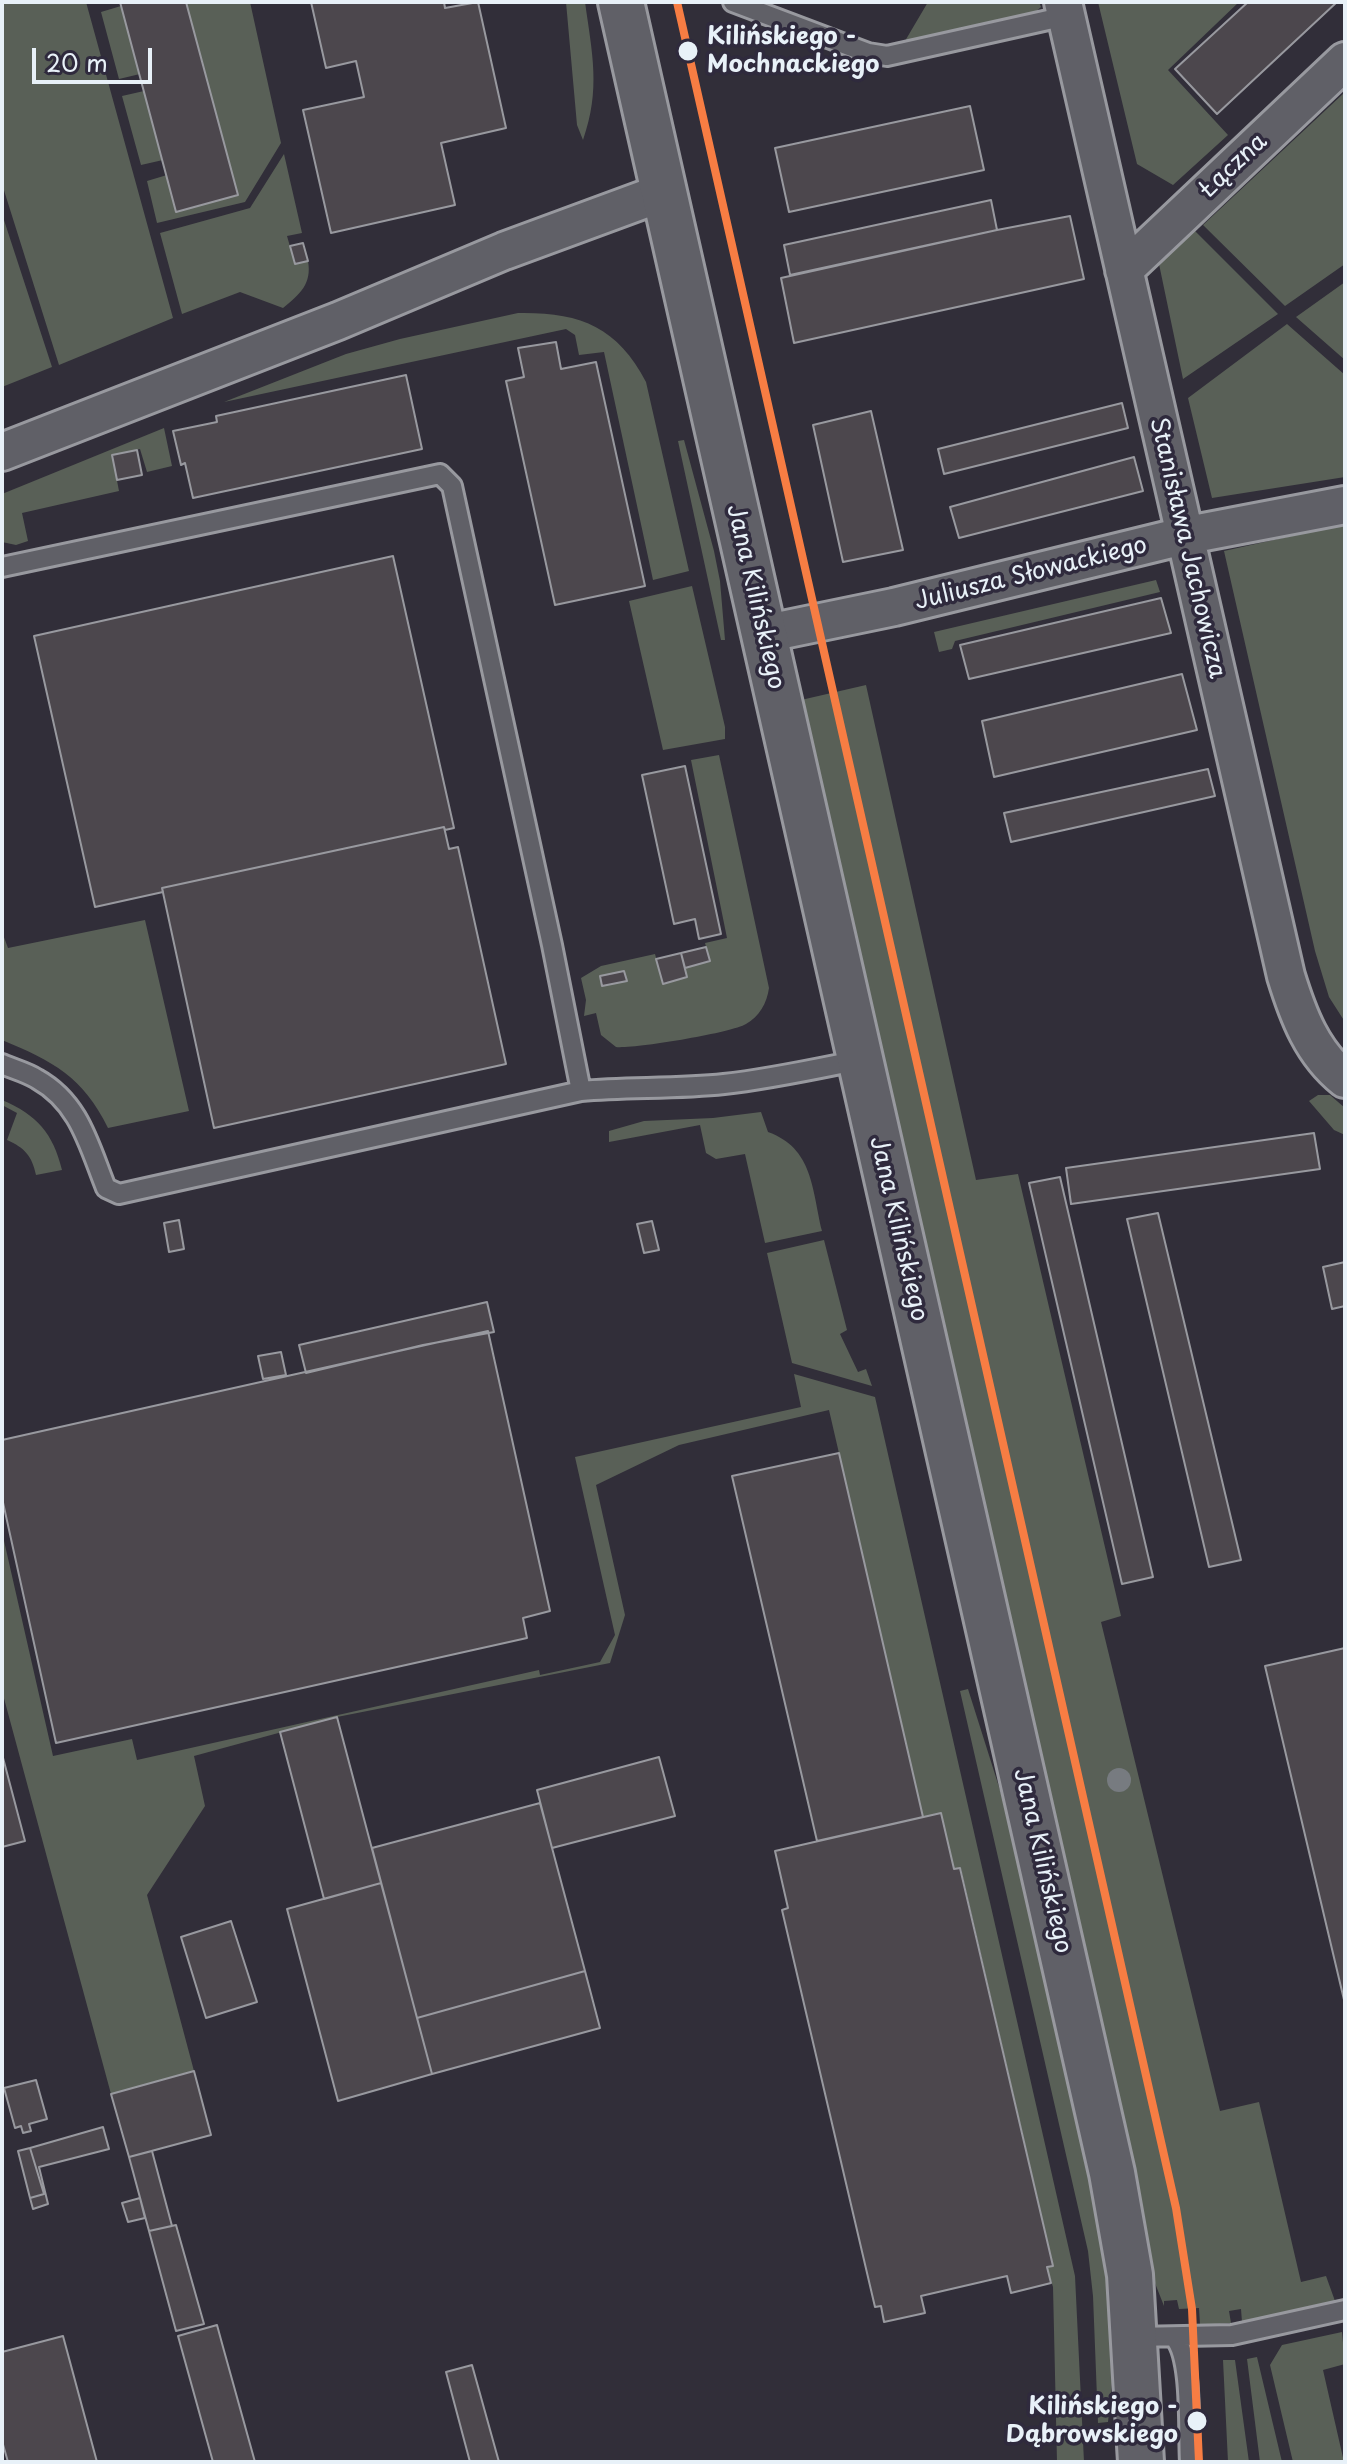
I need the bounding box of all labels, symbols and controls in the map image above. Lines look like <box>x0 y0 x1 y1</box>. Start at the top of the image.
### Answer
place label: Kilińskiego - Mochnackiego <box>707 23 880 79</box>
scale bar <box>36 32 156 82</box>
marker: Kilińskiego - Mochnackiego <box>676 39 700 63</box>
text: 20 m <box>46 44 108 80</box>
street label: Łączna <box>1194 128 1274 204</box>
street label: Stanisława Jachowicza <box>1143 415 1231 681</box>
street label: Jana Kilińskiego <box>720 502 790 692</box>
street label: Juliusza Słowackiego <box>912 531 1150 617</box>
street label: Jana Kilińskiego <box>863 1134 933 1324</box>
street label: Jana Kilińskiego <box>1007 1766 1077 1956</box>
place label: Kilińskiego - Dąbrowskiego <box>1006 2393 1178 2449</box>
marker: Kilińskiego - Dąbrowskiego <box>1185 2409 1209 2433</box>

